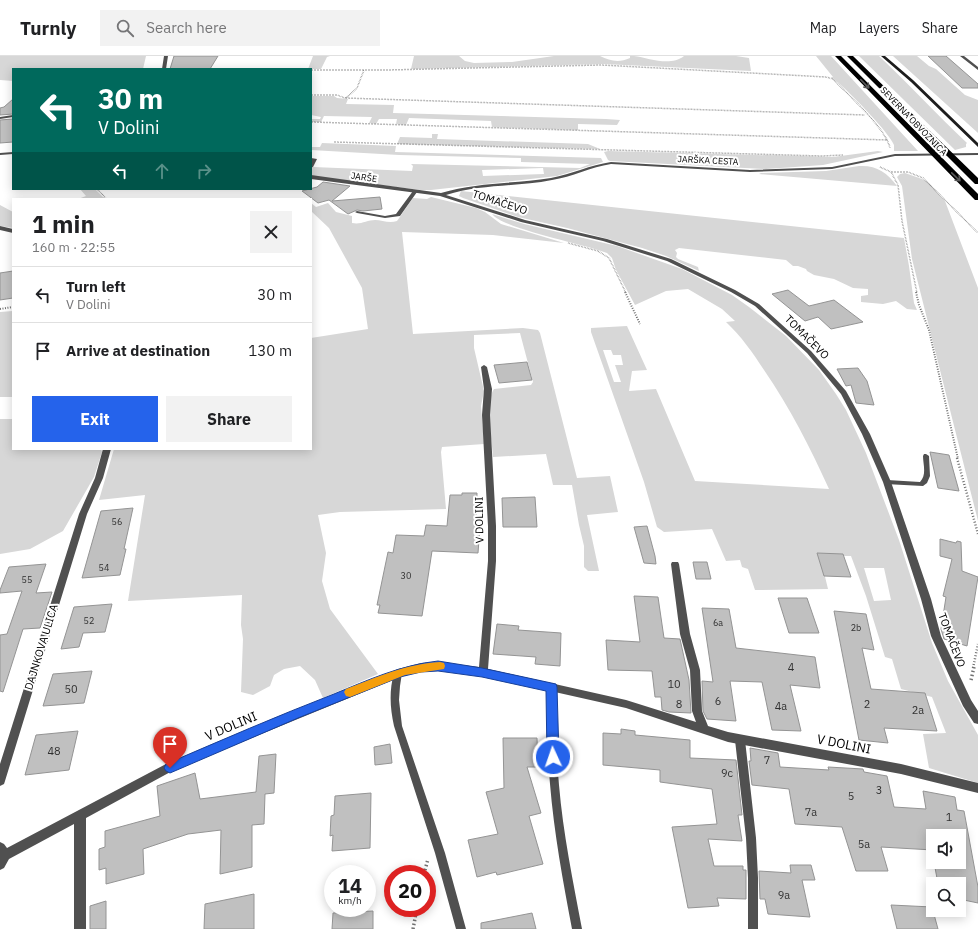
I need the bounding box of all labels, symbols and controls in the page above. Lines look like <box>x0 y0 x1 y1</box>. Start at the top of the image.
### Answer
search box <box>100 10 380 46</box>
text: Turnly <box>20 16 76 40</box>
icon: search <box>114 17 136 39</box>
text: Search here <box>146 18 227 37</box>
text: Map <box>810 19 837 37</box>
text: Layers <box>859 19 900 37</box>
text: Share <box>922 19 958 37</box>
one-way arrow <box>860 79 870 89</box>
text: 30 m <box>98 80 163 117</box>
icon: left <box>32 84 84 136</box>
street label: SEVERNA OBVOZNICA <box>878 84 950 158</box>
text: V Dolini <box>98 116 160 139</box>
street label: JARŠKA CESTA <box>677 152 739 167</box>
icon: left <box>109 160 131 182</box>
icon: ahead <box>151 160 173 182</box>
icon: right <box>193 160 215 182</box>
street label: JARŠE <box>350 169 378 184</box>
one-way arrow <box>951 172 961 182</box>
street label: TOMAČEVO <box>471 187 530 218</box>
text: 1 min <box>32 208 95 240</box>
button: close <box>250 211 292 253</box>
text: 160 m · 22:55 <box>32 239 115 256</box>
text: Turn left <box>66 277 126 296</box>
icon: left <box>32 284 54 306</box>
text: 30 m <box>257 285 292 304</box>
text: V Dolini <box>66 296 110 313</box>
street label: TOMAČEVO <box>782 312 832 362</box>
icon: arrive <box>32 340 54 362</box>
text: Arrive at destination <box>66 341 210 360</box>
text: 130 m <box>248 341 292 360</box>
button: Exit <box>32 396 158 442</box>
button: Share <box>166 396 292 442</box>
street label: V DOLINI <box>472 497 486 543</box>
house number: 56 <box>112 516 122 527</box>
house number: 54 <box>99 562 109 573</box>
house number: 30 <box>401 570 411 581</box>
house number: 55 <box>22 574 32 585</box>
street label: DAJNKOVA ULICA <box>21 602 61 692</box>
street label: TOMAČEVO <box>935 611 969 669</box>
house number: 52 <box>84 615 94 626</box>
house number: 6a <box>713 617 723 628</box>
house number: 2b <box>851 622 861 633</box>
house number: 4 <box>788 660 795 674</box>
house number: 10 <box>667 677 681 691</box>
house number: 50 <box>64 682 78 696</box>
house number: 6 <box>715 694 721 708</box>
house number: 8 <box>676 697 682 711</box>
house number: 2 <box>864 697 870 711</box>
house number: 4a <box>775 699 787 713</box>
house number: 2a <box>912 703 924 717</box>
street label: V DOLINI <box>202 707 260 745</box>
pin <box>153 727 187 768</box>
street label: V DOLINI <box>815 730 873 758</box>
icon: arrive <box>159 733 181 755</box>
position arrow <box>532 736 574 778</box>
house number: 48 <box>47 744 61 758</box>
house number: 7 <box>764 753 770 767</box>
house number: 9c <box>721 766 734 780</box>
house number: 3 <box>876 783 882 797</box>
house number: 5 <box>848 789 854 803</box>
house number: 7a <box>805 805 817 819</box>
house number: 1 <box>946 810 953 824</box>
map controls <box>926 829 966 917</box>
button: sound <box>926 829 966 869</box>
house number: 5a <box>858 837 870 851</box>
speed limit sign: 20 <box>384 865 436 917</box>
text: 14 <box>338 872 362 899</box>
button: search <box>926 877 966 917</box>
house number: 9a <box>778 888 790 902</box>
text: km/h <box>338 894 362 907</box>

